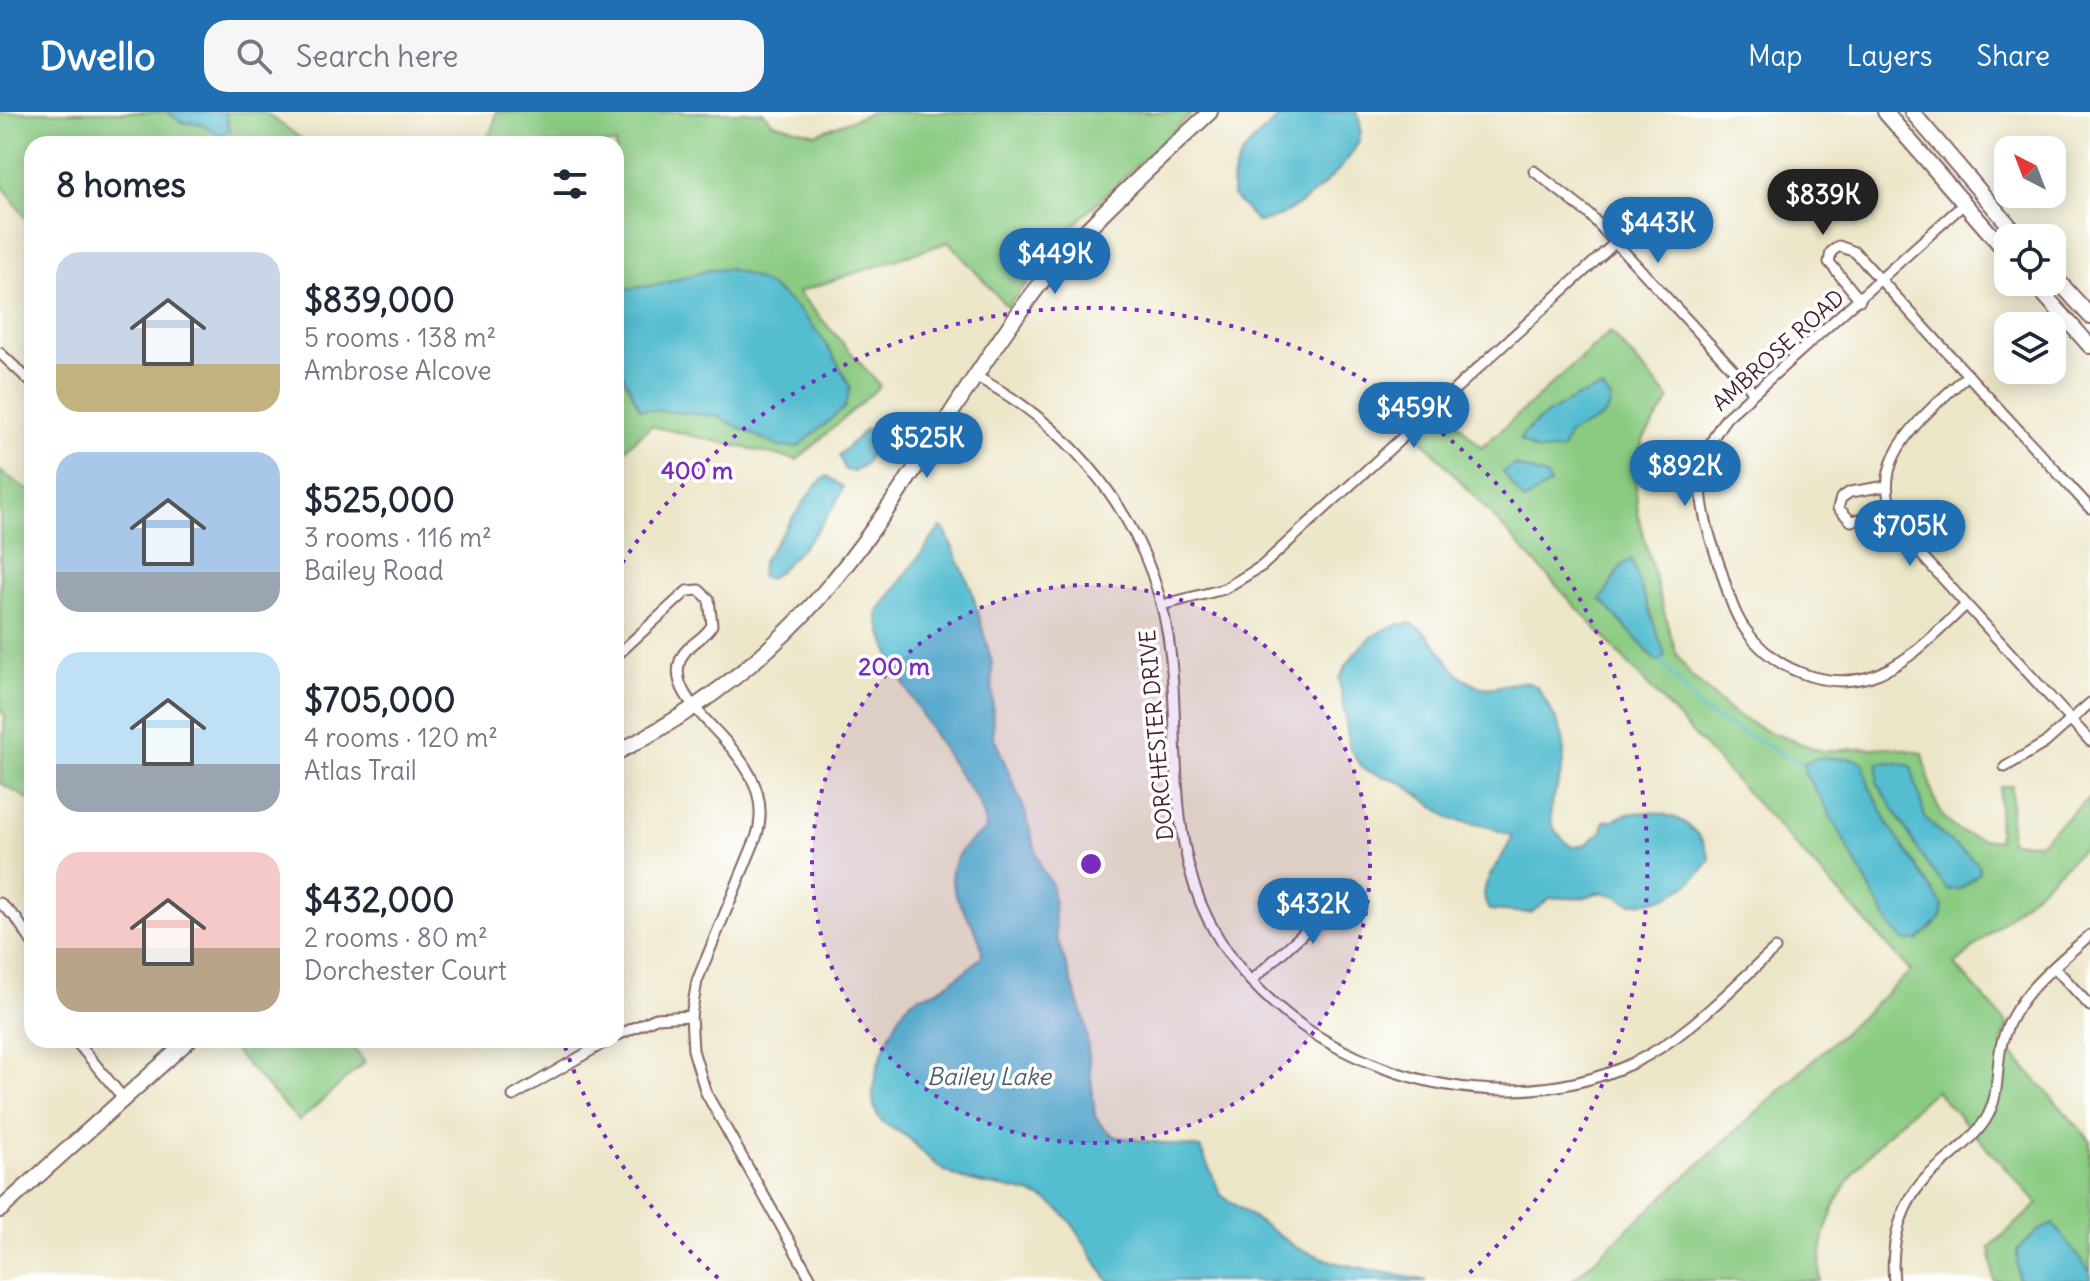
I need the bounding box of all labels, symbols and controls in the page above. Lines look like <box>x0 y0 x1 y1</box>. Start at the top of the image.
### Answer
search box <box>204 20 764 92</box>
text: Dwello <box>40 33 156 80</box>
icon: search <box>232 34 276 78</box>
text: Search here <box>296 37 458 75</box>
text: Map <box>1748 38 1803 74</box>
text: Layers <box>1847 38 1933 74</box>
text: Share <box>1977 38 2050 74</box>
north arrow <box>1994 136 2066 208</box>
map controls <box>1994 136 2066 384</box>
icon: filters <box>548 162 592 206</box>
text: 8 homes <box>56 163 186 206</box>
pin: $839K <box>1767 169 1879 237</box>
text: $839K <box>1785 178 1861 211</box>
pin: $443K <box>1602 197 1714 265</box>
text: $443K <box>1620 206 1696 239</box>
button: locate <box>1994 224 2066 296</box>
pin: $449K <box>999 228 1111 296</box>
text: $449K <box>1017 237 1093 270</box>
text: $839,000 <box>304 278 455 321</box>
street label: AMBROSE ROAD <box>1706 283 1850 417</box>
icon: home <box>120 284 216 380</box>
button: layers <box>1994 312 2066 384</box>
text: 5 rooms · 138 m² <box>304 321 496 354</box>
text: Ambrose Alcove <box>304 354 492 387</box>
pin: $459K <box>1358 382 1470 450</box>
text: $459K <box>1376 391 1452 424</box>
pin: $525K <box>871 412 983 480</box>
text: $525K <box>890 421 964 454</box>
pin: $892K <box>1629 440 1741 508</box>
text: $892K <box>1648 449 1722 482</box>
text: 400 m <box>661 455 733 485</box>
text: $525,000 <box>304 478 455 521</box>
icon: home <box>120 484 216 580</box>
pin: $705K <box>1854 500 1966 568</box>
text: $705K <box>1872 509 1948 542</box>
text: 3 rooms · 116 m² <box>304 521 492 554</box>
text: Bailey Road <box>304 554 443 587</box>
street label: DORCHESTER DRIVE <box>1133 629 1179 841</box>
text: 200 m <box>858 651 930 681</box>
text: $705,000 <box>304 678 456 721</box>
icon: home <box>120 684 216 780</box>
text: 4 rooms · 120 m² <box>304 721 498 754</box>
text: Atlas Trail <box>304 754 417 787</box>
centre of rings <box>1077 850 1105 878</box>
text: $432,000 <box>304 878 455 921</box>
pin: $432K <box>1257 878 1369 946</box>
icon: home <box>120 884 216 980</box>
text: $432K <box>1276 887 1350 920</box>
text: 2 rooms · 80 m² <box>304 921 488 954</box>
text: Dorchester Court <box>304 954 507 987</box>
water label: Bailey Lake <box>927 1061 1053 1091</box>

